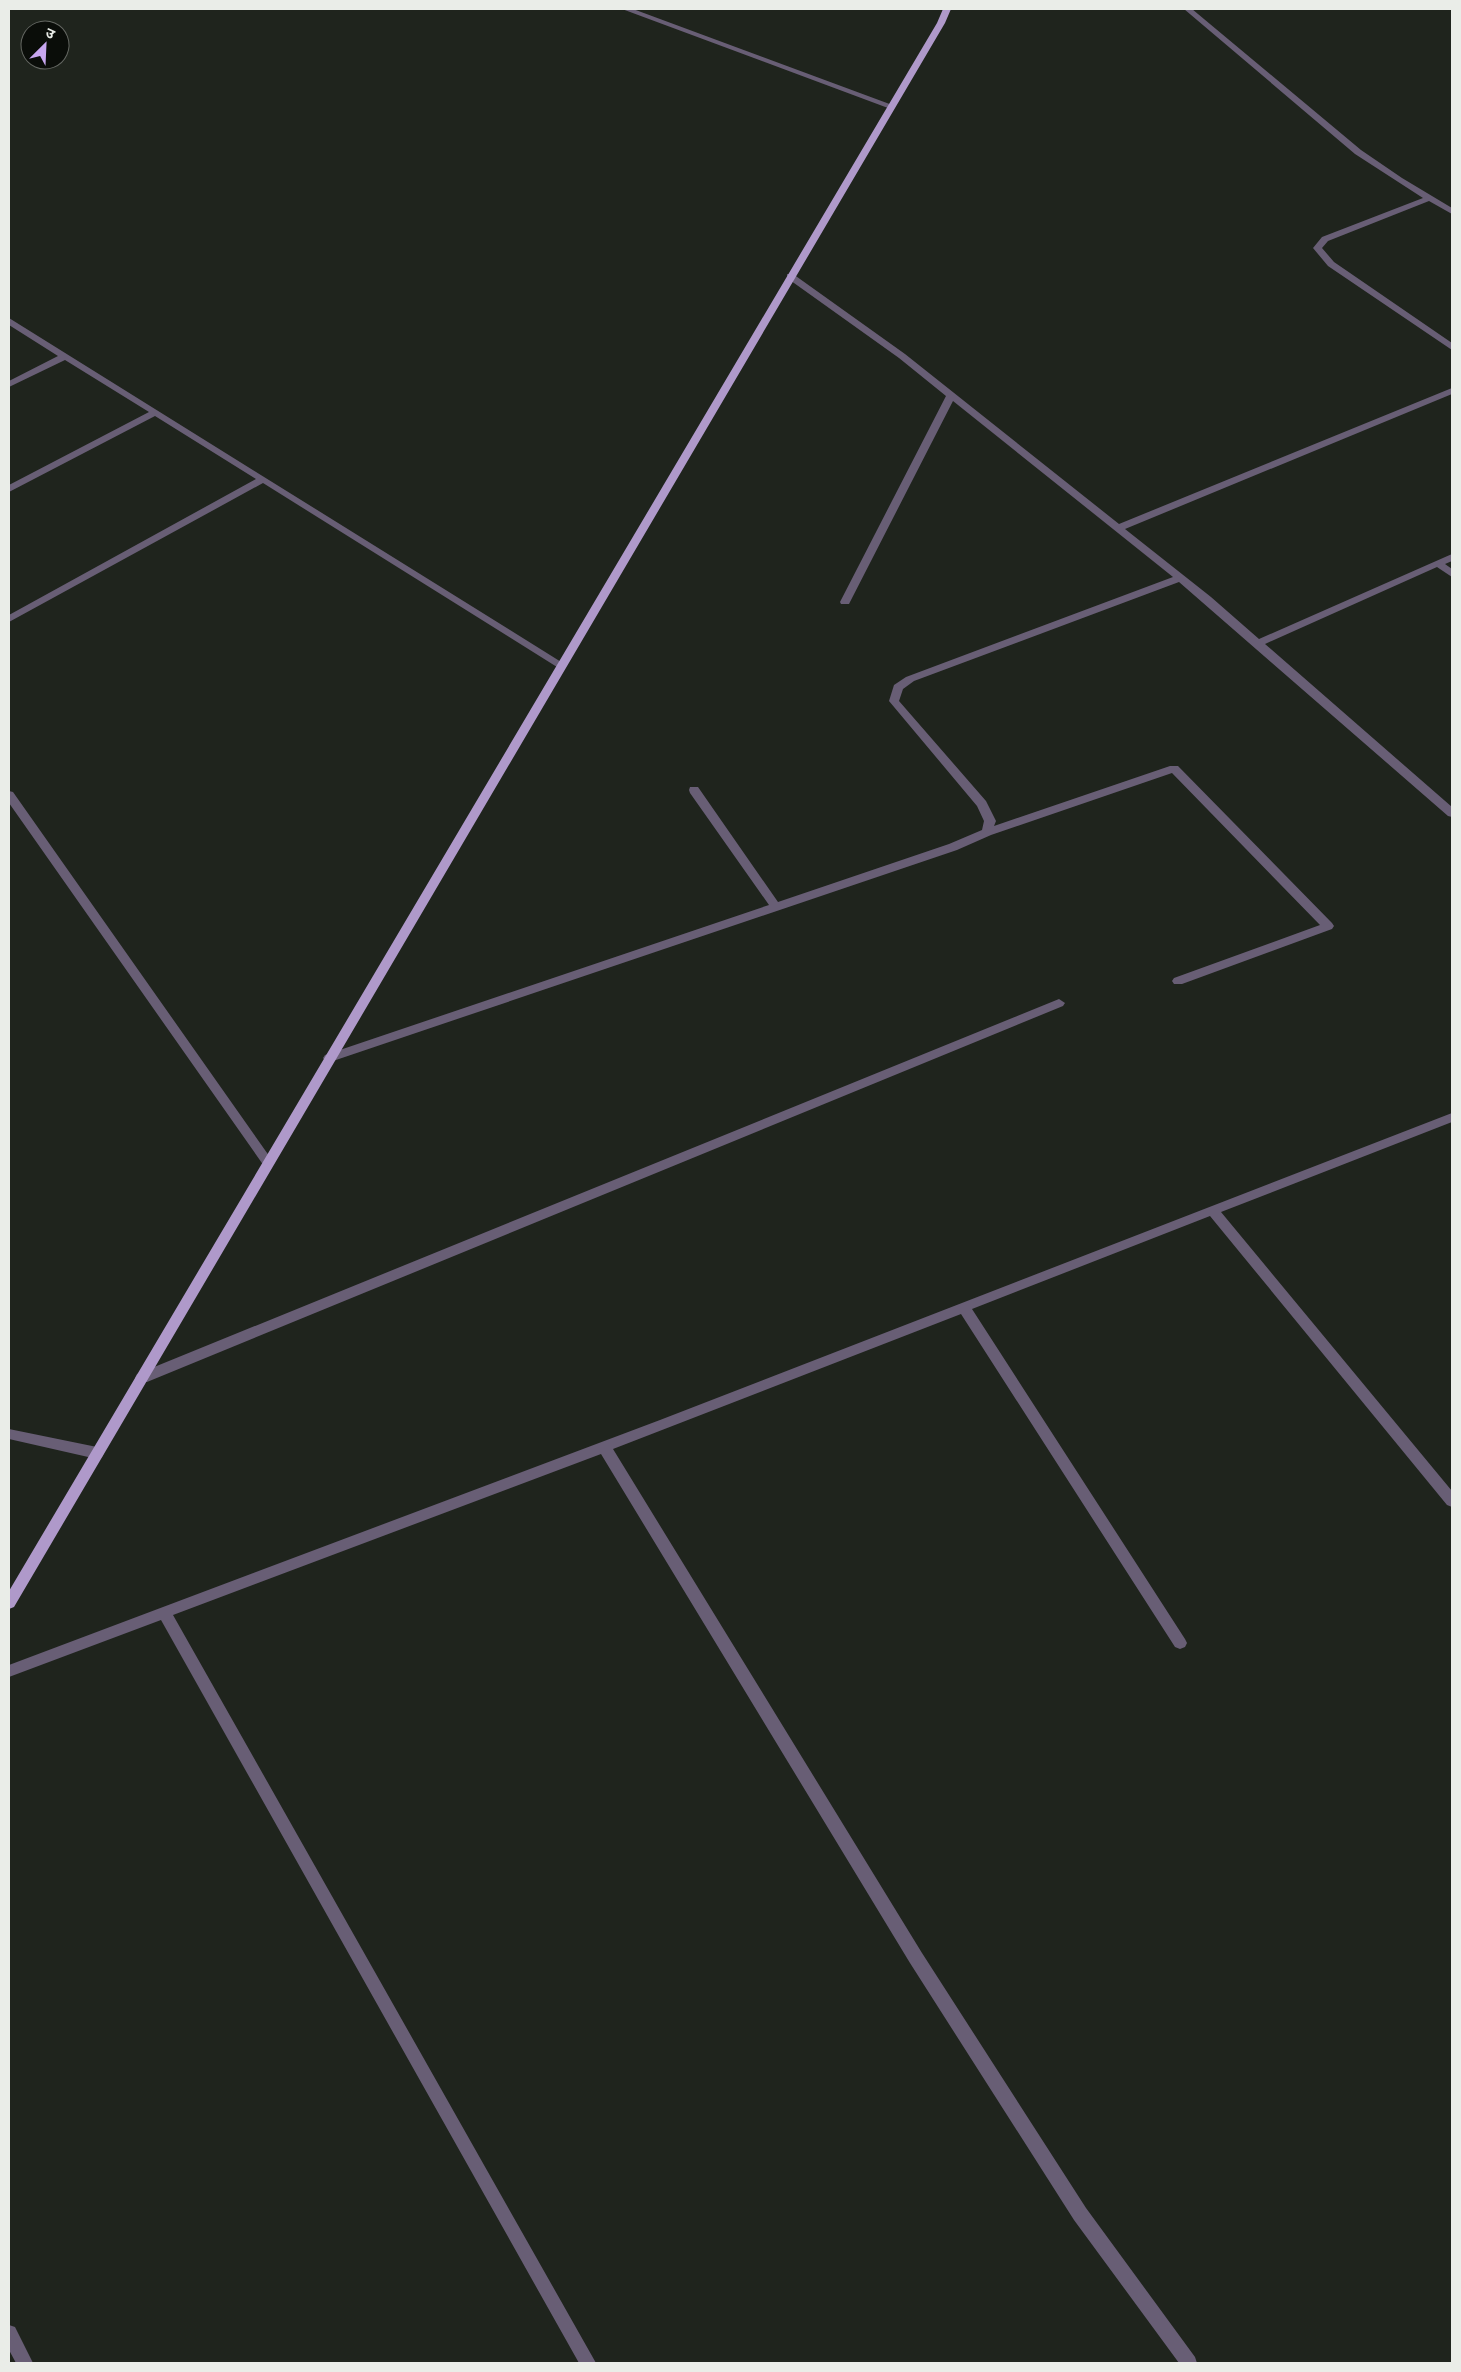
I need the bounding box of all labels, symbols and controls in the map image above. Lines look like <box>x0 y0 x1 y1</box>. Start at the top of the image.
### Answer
north arrow <box>20 20 70 70</box>
text: उ <box>43 24 58 42</box>

